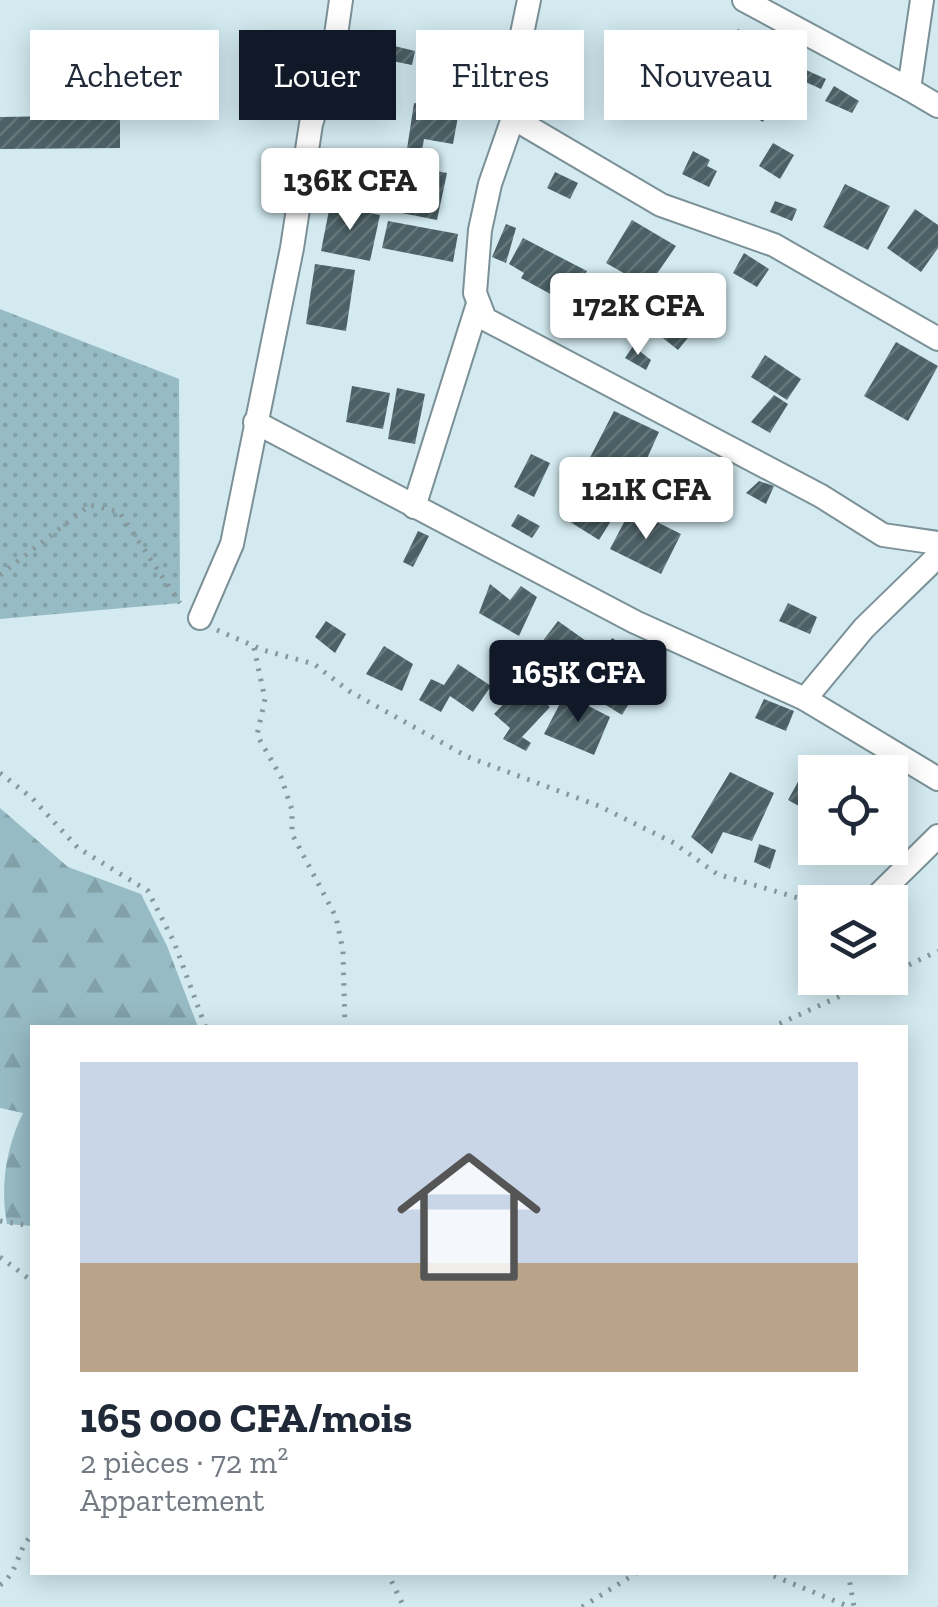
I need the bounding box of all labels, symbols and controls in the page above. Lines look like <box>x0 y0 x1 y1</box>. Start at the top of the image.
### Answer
chip: Acheter <box>30 30 219 120</box>
chip: Louer <box>239 30 396 120</box>
chip: Filtres <box>416 30 584 120</box>
chip: Nouveau <box>604 30 807 120</box>
pin: 136K CFA <box>247 148 453 233</box>
text: 136K CFA <box>283 161 417 199</box>
pin: 172K CFA <box>535 273 741 358</box>
text: 172K CFA <box>572 286 704 324</box>
pin: 121K CFA <box>543 457 749 542</box>
text: 121K CFA <box>581 470 711 508</box>
pin: 165K CFA <box>475 640 681 725</box>
text: 165K CFA <box>511 653 645 691</box>
map controls <box>798 755 908 995</box>
button: locate <box>798 755 908 865</box>
button: layers <box>798 885 908 995</box>
icon: home <box>379 1127 559 1307</box>
text: 165 000 CFA/mois <box>80 1392 412 1443</box>
text: 2 pièces · 72 m² <box>80 1443 288 1481</box>
text: Appartement <box>80 1481 264 1519</box>

